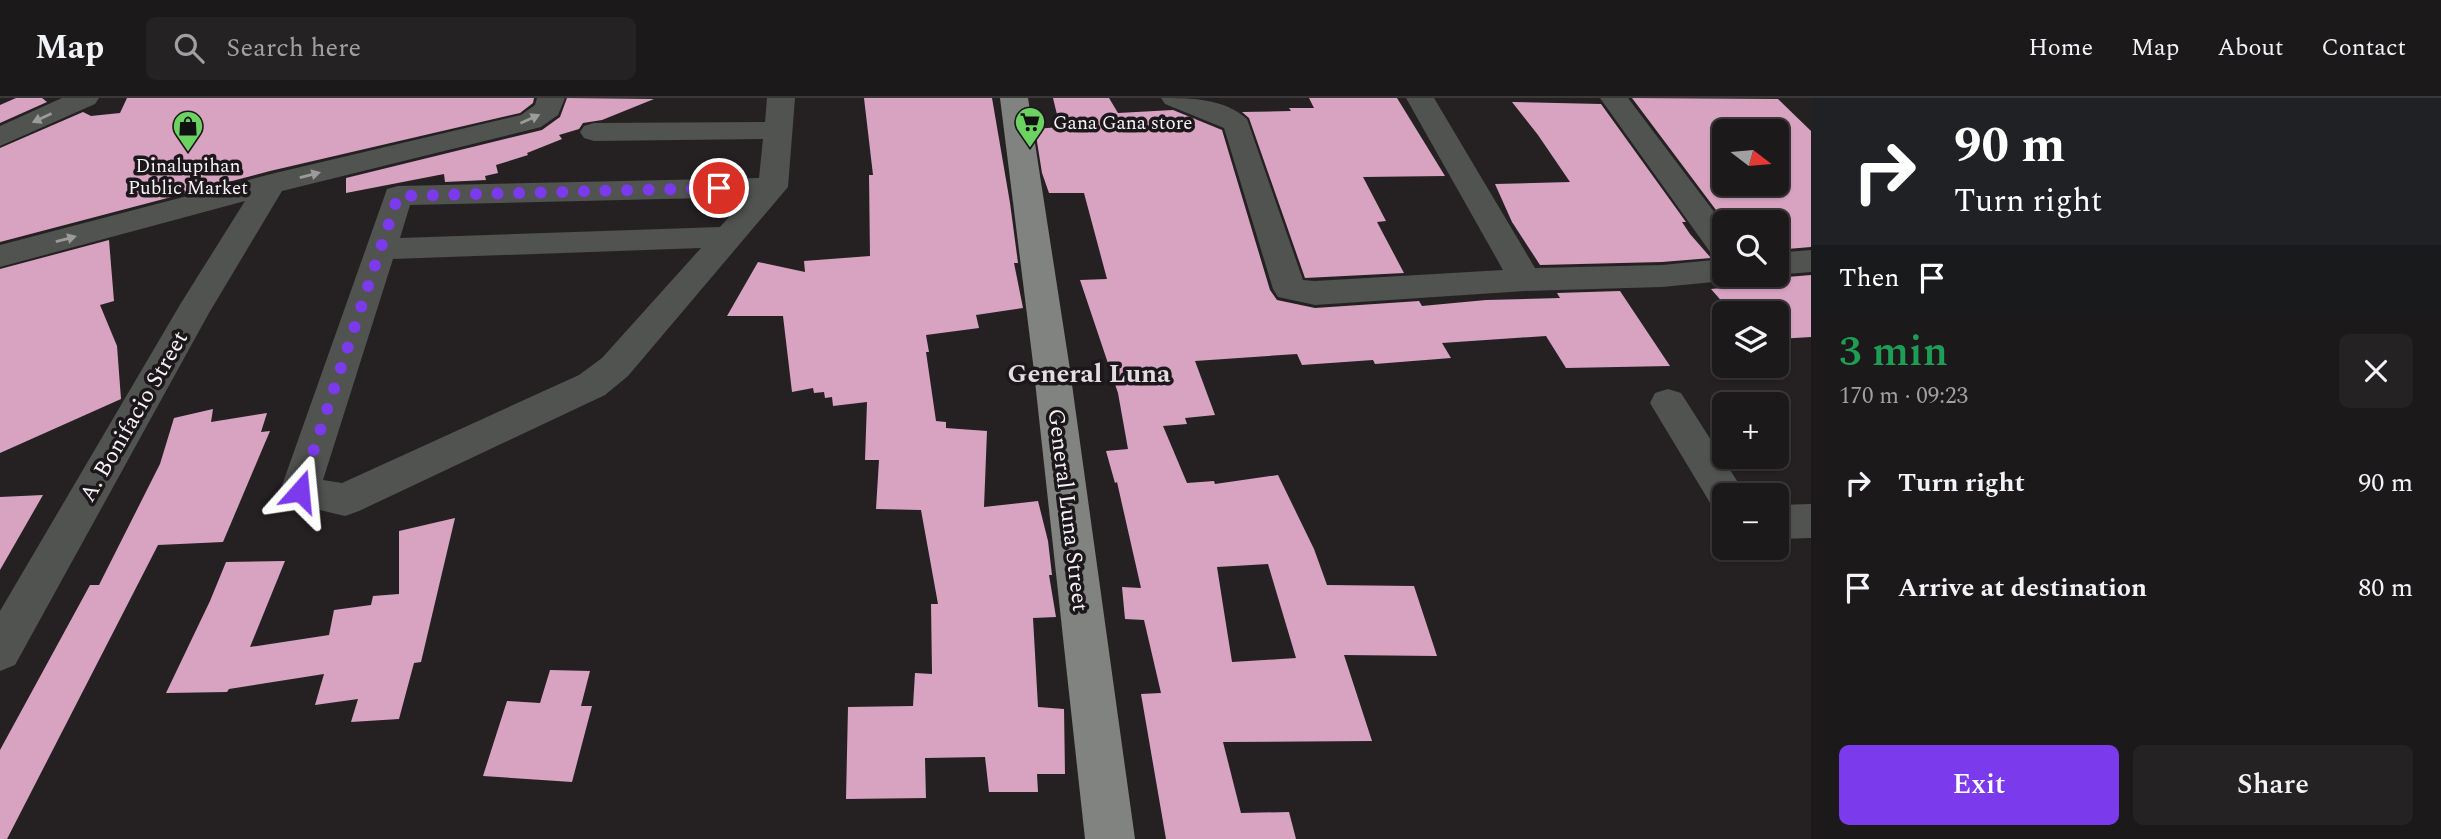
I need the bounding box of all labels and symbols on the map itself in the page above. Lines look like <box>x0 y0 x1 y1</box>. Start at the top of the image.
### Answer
supermarket icon: Gana Gana store <box>1013 105 1047 149</box>
shop icon: Dinalupihan Public Market <box>171 109 205 153</box>
place label: Gana Gana store <box>1053 109 1193 138</box>
one-way arrow <box>32 112 53 123</box>
one-way arrow <box>520 113 540 125</box>
north arrow <box>1712 119 1788 196</box>
place label: Dinalupihan Public Market <box>128 152 248 203</box>
pin <box>689 158 749 218</box>
one-way arrow <box>299 169 321 180</box>
one-way arrow <box>55 233 77 244</box>
street label: A. Bonifacio Street <box>71 324 198 509</box>
district label: General Luna <box>1008 354 1171 394</box>
street label: General Luna Street <box>1038 407 1097 614</box>
position arrow <box>263 454 337 528</box>

